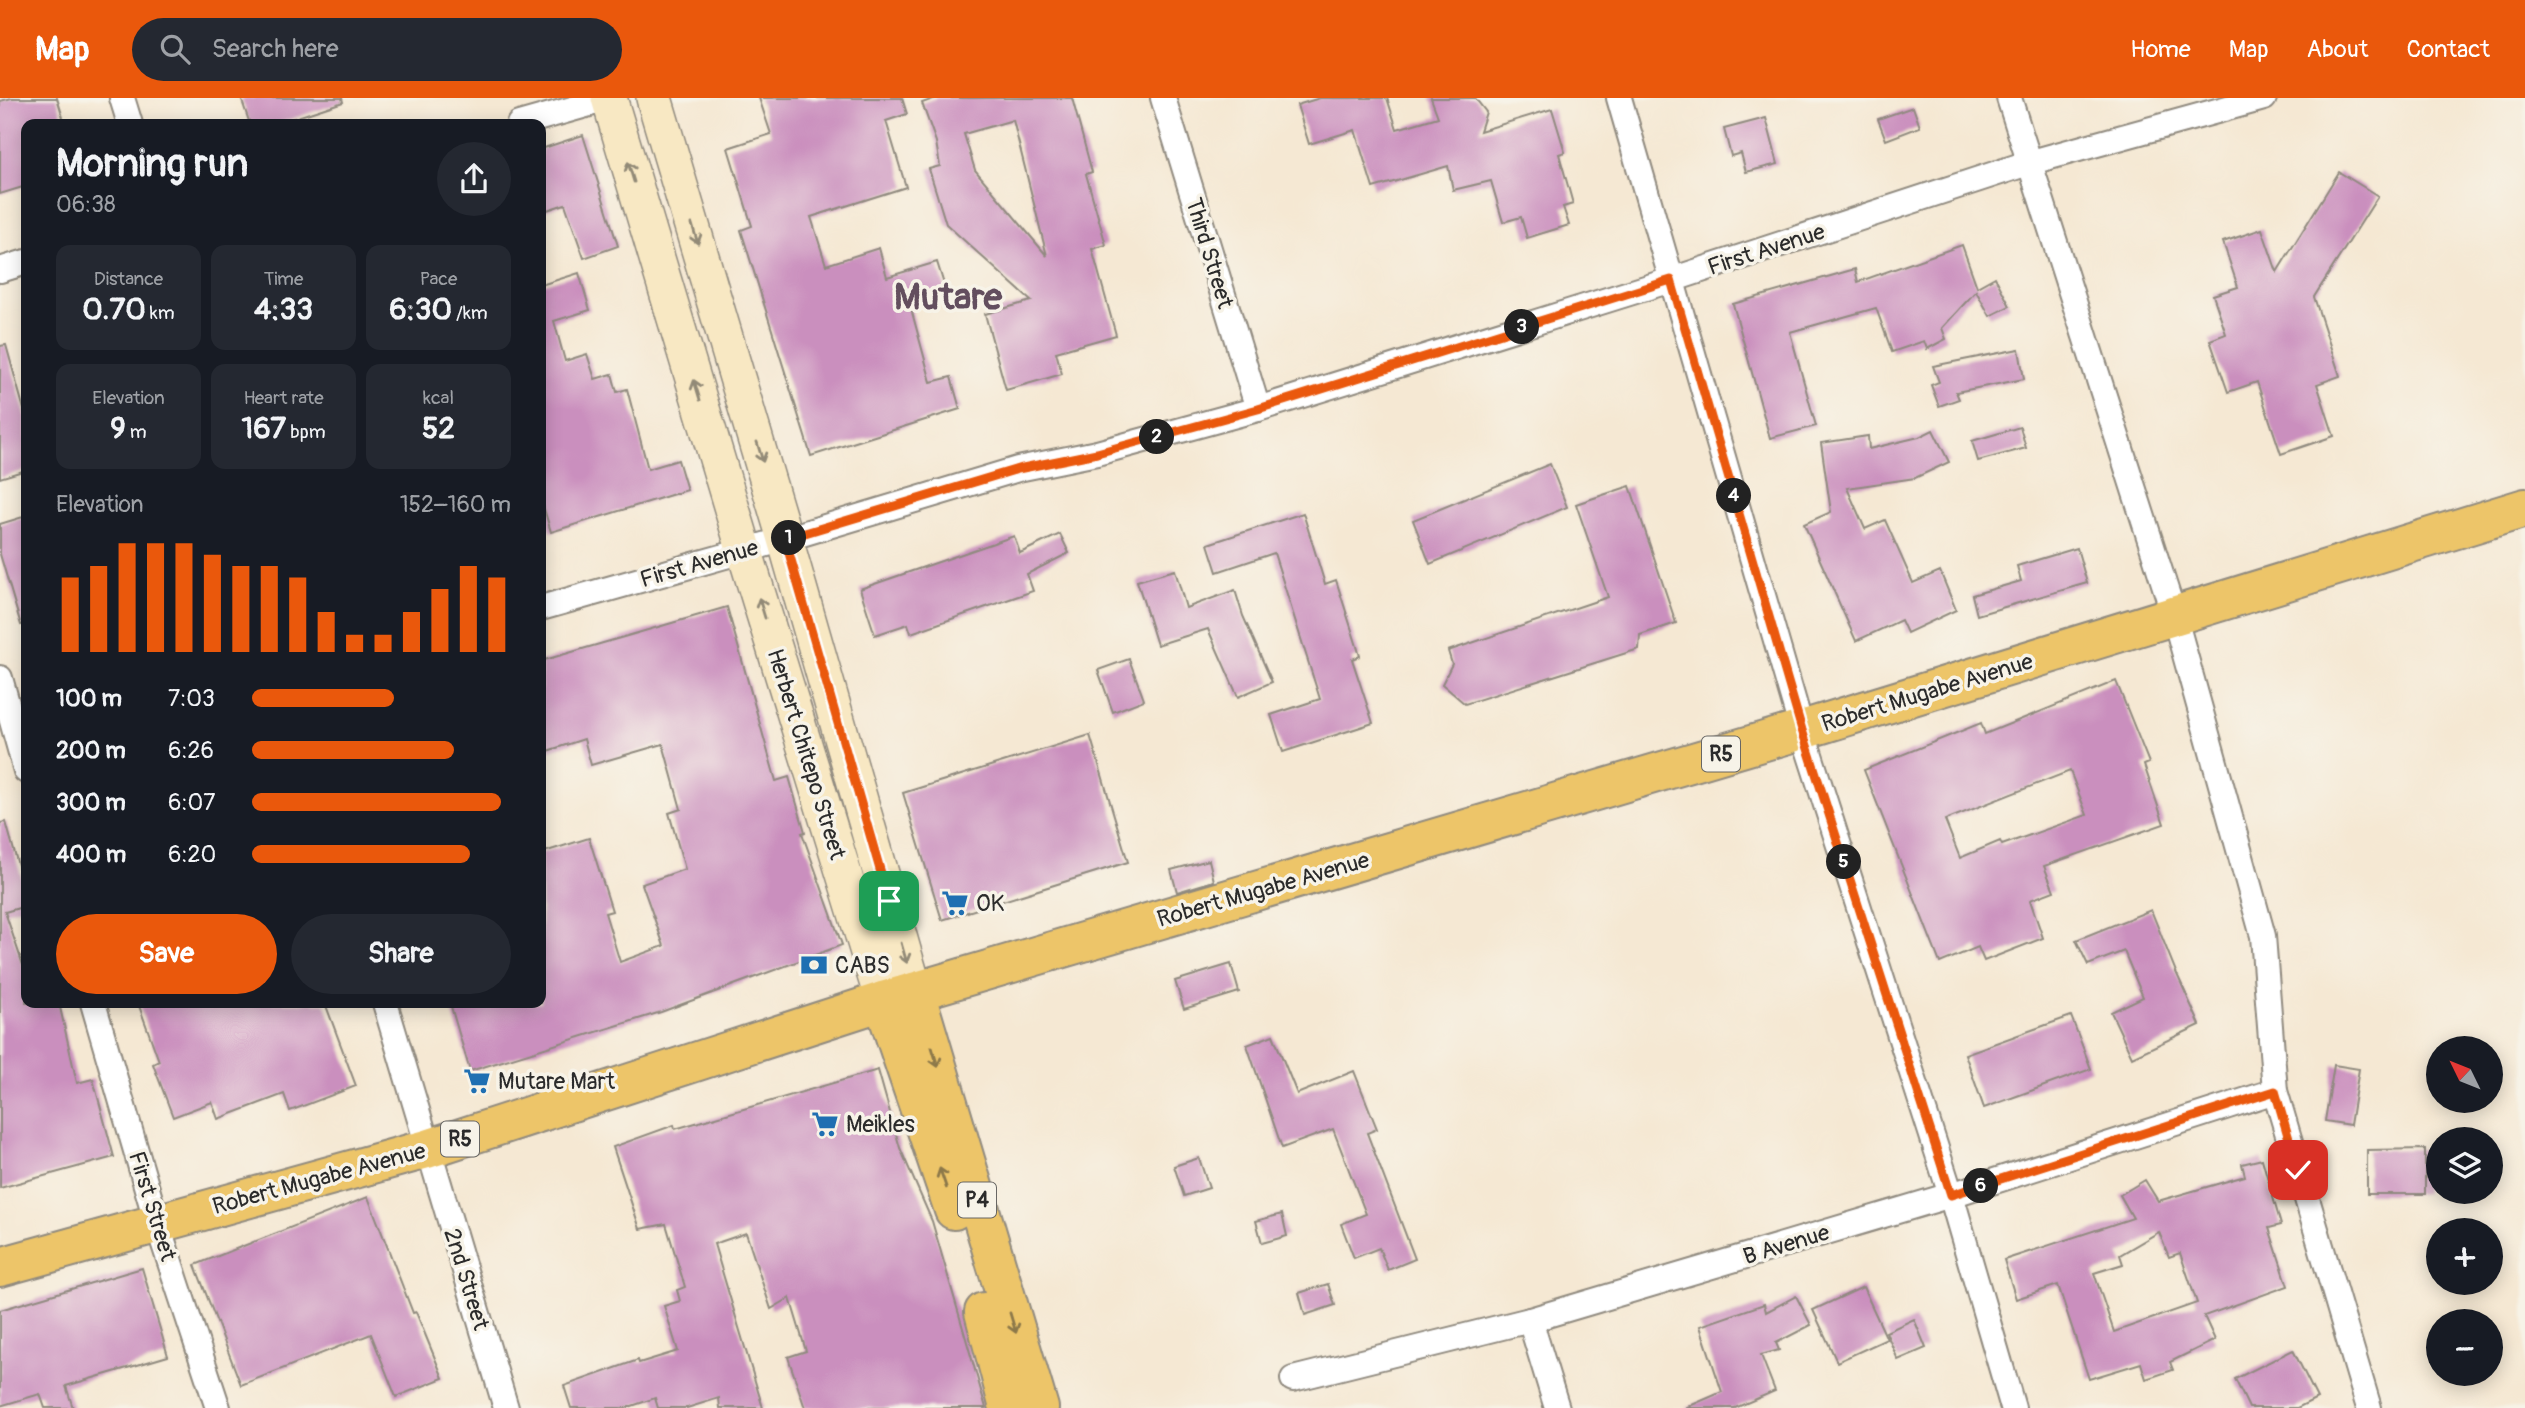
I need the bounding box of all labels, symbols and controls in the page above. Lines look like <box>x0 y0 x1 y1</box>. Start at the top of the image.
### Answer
search box <box>132 18 622 81</box>
text: Map <box>35 29 90 70</box>
icon: search <box>156 30 194 68</box>
text: Search here <box>212 33 339 65</box>
text: Home <box>2130 35 2191 64</box>
text: Map <box>2229 35 2269 64</box>
text: About <box>2307 35 2369 64</box>
text: Contact <box>2407 35 2490 64</box>
text: Morning run <box>56 140 248 188</box>
button: share <box>437 142 511 216</box>
one-way arrow <box>624 161 637 183</box>
text: 06:38 <box>56 190 116 219</box>
street label: Third Street <box>1179 194 1240 313</box>
street label: First Avenue <box>1704 217 1829 282</box>
one-way arrow <box>689 223 702 245</box>
text: Distance <box>94 267 163 291</box>
text: Time <box>264 267 303 291</box>
text: Pace <box>420 267 457 291</box>
district label: Mutare <box>894 274 1003 321</box>
text: 0.70 <box>82 291 146 328</box>
text: 4:33 <box>254 291 313 328</box>
text: 6:30 <box>389 291 452 328</box>
text: km <box>146 301 175 325</box>
text: /km <box>452 301 488 325</box>
pin: 3 <box>1504 310 1540 344</box>
text: 3 <box>1516 314 1527 338</box>
one-way arrow <box>689 379 702 401</box>
text: Elevation <box>92 386 165 410</box>
text: Heart rate <box>243 386 324 410</box>
text: kcal <box>423 386 454 410</box>
text: 9 <box>110 410 126 447</box>
text: 167 <box>241 410 286 447</box>
text: 52 <box>422 410 455 447</box>
text: m <box>126 420 147 444</box>
text: bpm <box>286 420 326 444</box>
pin: 2 <box>1140 420 1174 454</box>
text: 2 <box>1151 424 1162 448</box>
one-way arrow <box>754 441 767 463</box>
pin: 4 <box>1716 478 1752 514</box>
text: 4 <box>1728 483 1739 507</box>
text: Elevation <box>56 490 144 519</box>
text: 152–160 m <box>400 490 511 519</box>
pin: 1 <box>772 520 806 556</box>
text: 1 <box>785 525 792 549</box>
street label: First Avenue <box>637 533 762 594</box>
one-way arrow <box>755 597 768 619</box>
street label: Herbert Chitepo Street <box>761 645 853 864</box>
street label: Robert Mugabe Avenue <box>1818 646 2037 738</box>
text: 100 m <box>56 684 122 713</box>
text: 7:03 <box>168 684 215 713</box>
text: 200 m <box>56 736 126 765</box>
text: 6:26 <box>168 736 214 765</box>
road number: R5 <box>1702 736 1740 772</box>
text: 300 m <box>56 788 126 817</box>
text: 6:07 <box>168 788 215 817</box>
text: 400 m <box>56 840 126 869</box>
text: 6:20 <box>168 840 216 869</box>
pin: 5 <box>1826 844 1862 880</box>
street label: Robert Mugabe Avenue <box>1154 845 1373 934</box>
text: 5 <box>1838 849 1849 873</box>
pin <box>859 871 919 931</box>
icon: arrive <box>870 882 908 920</box>
supermarket icon: OK <box>940 888 970 918</box>
place label: OK <box>976 889 1005 918</box>
button: Save <box>56 914 277 994</box>
button: Share <box>291 914 511 994</box>
one-way arrow <box>898 941 911 964</box>
bank icon: CABS <box>799 950 829 980</box>
place label: CABS <box>835 951 890 980</box>
north arrow <box>2426 1036 2502 1113</box>
map controls <box>2426 1036 2503 1386</box>
one-way arrow <box>929 1046 942 1068</box>
supermarket icon: Mutare Mart <box>462 1066 492 1096</box>
place label: Mutare Mart <box>498 1067 616 1096</box>
supermarket icon: Meikles <box>810 1109 840 1139</box>
place label: Meikles <box>846 1110 915 1139</box>
road number: R5 <box>441 1122 479 1156</box>
button: layers <box>2426 1127 2503 1204</box>
street label: Robert Mugabe Avenue <box>209 1136 430 1221</box>
pin <box>2268 1140 2328 1200</box>
street label: First Street <box>122 1148 183 1265</box>
icon: check <box>2279 1151 2317 1189</box>
one-way arrow <box>936 1167 948 1189</box>
pin: 6 <box>1964 1168 1998 1204</box>
text: 6 <box>1975 1173 1986 1197</box>
road number: P4 <box>958 1182 996 1218</box>
street label: B Avenue <box>1739 1217 1833 1271</box>
button: + <box>2426 1218 2503 1295</box>
street label: 2nd Street <box>437 1225 496 1334</box>
button: − <box>2426 1309 2503 1386</box>
one-way arrow <box>1008 1311 1021 1333</box>

